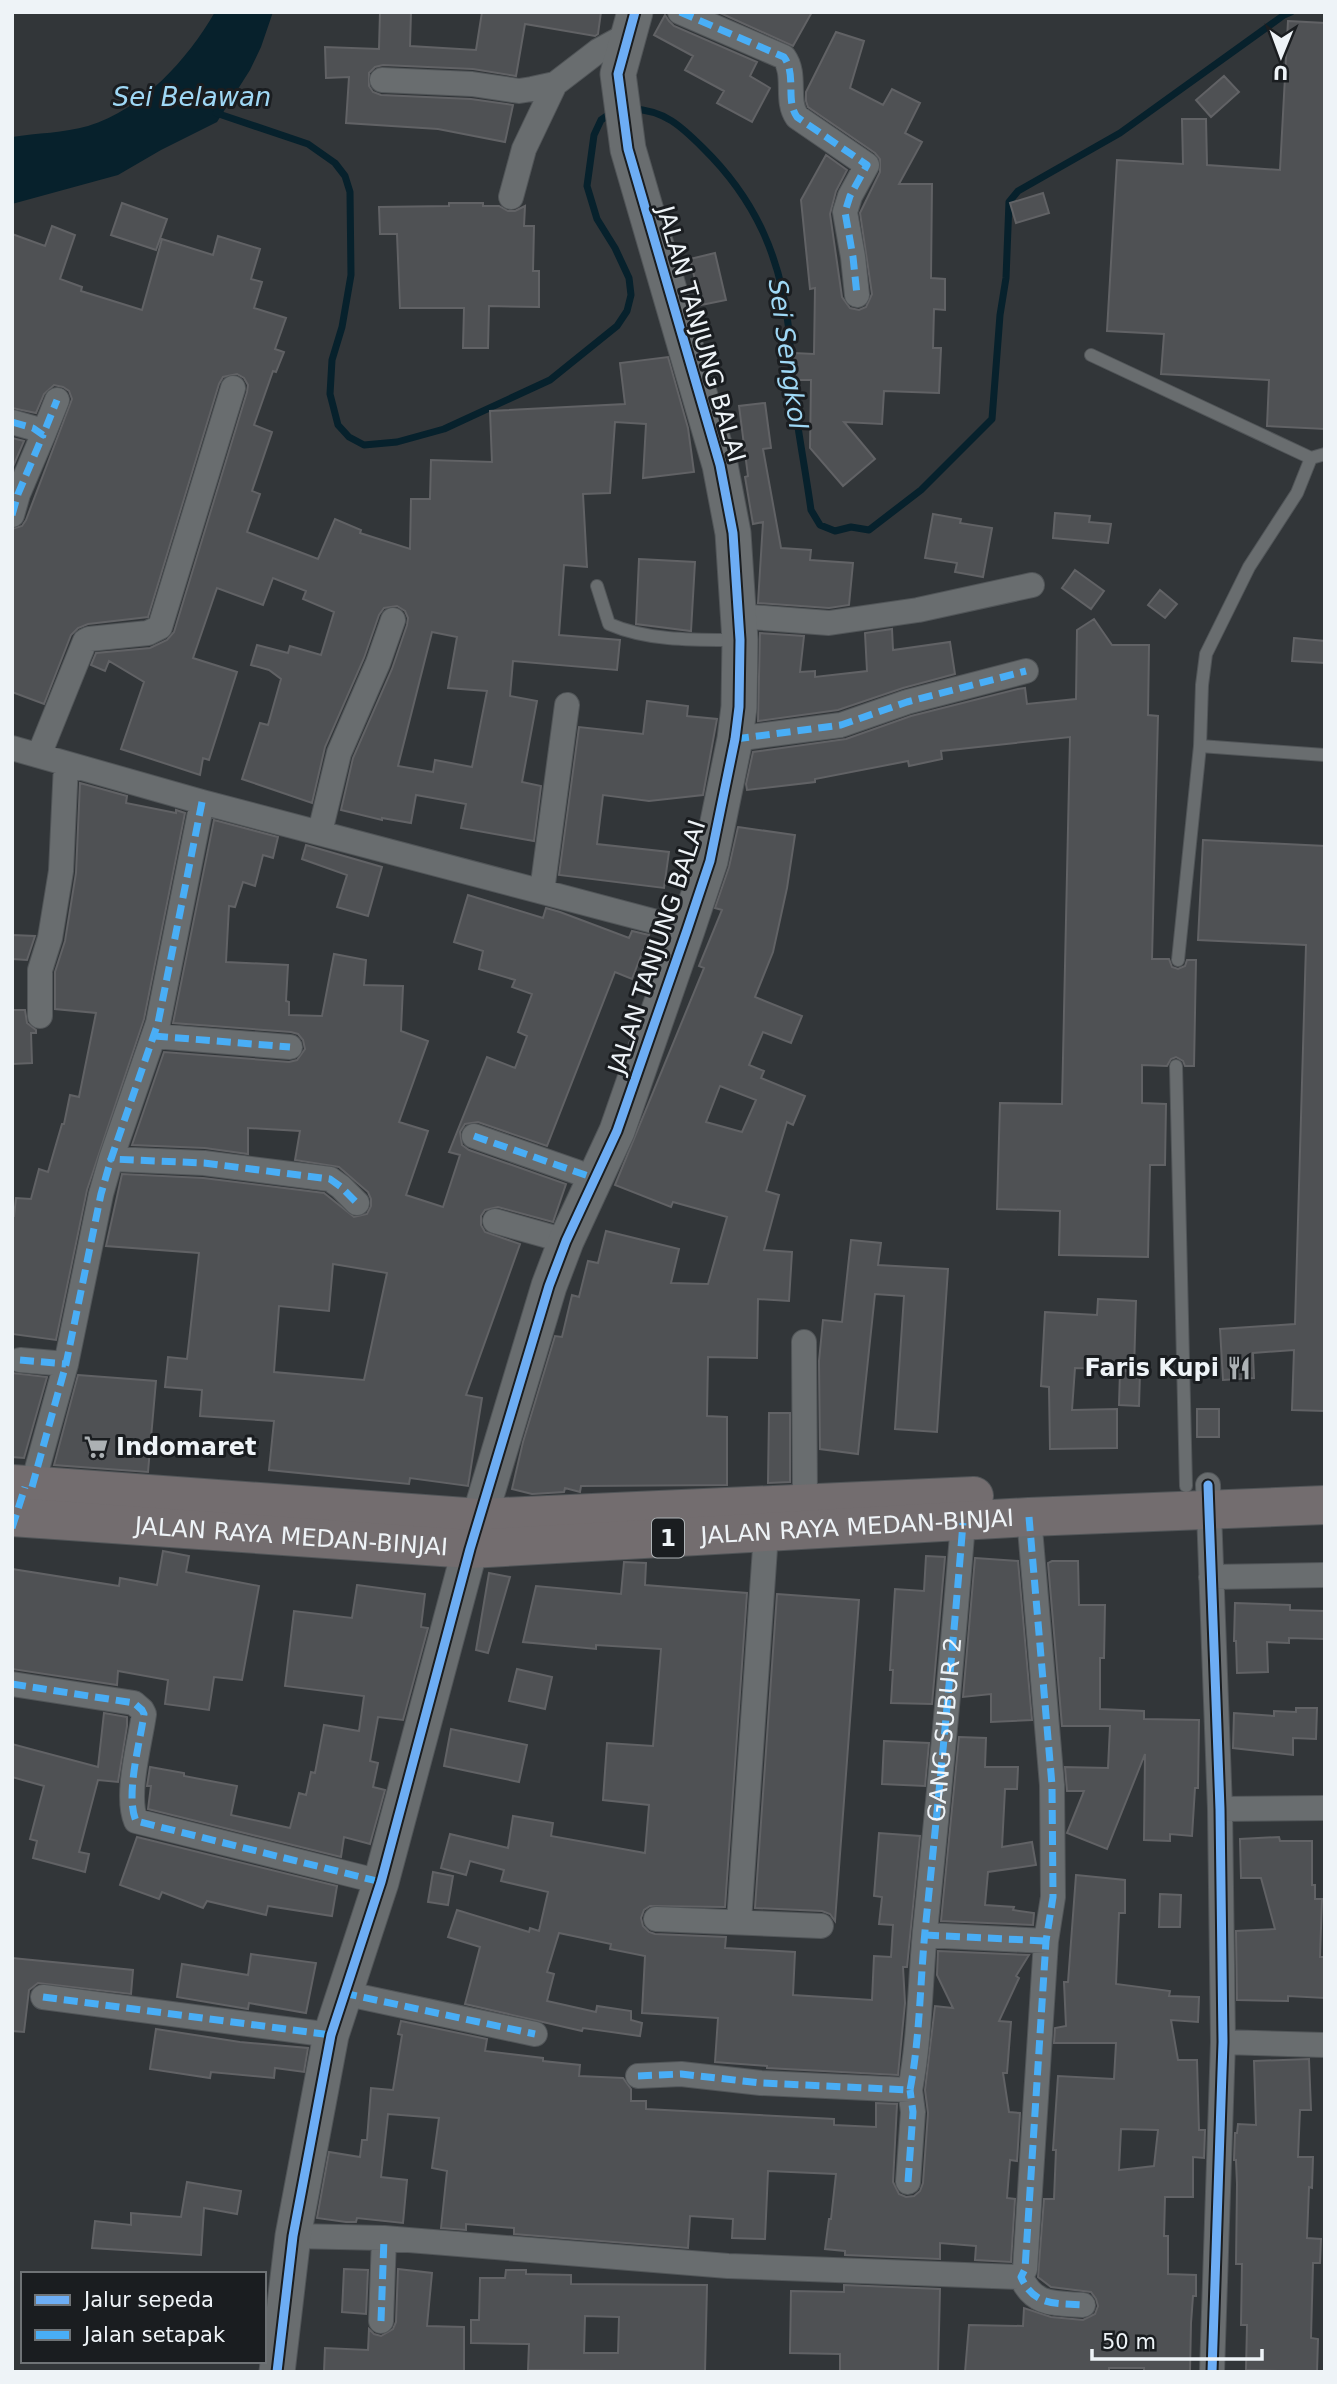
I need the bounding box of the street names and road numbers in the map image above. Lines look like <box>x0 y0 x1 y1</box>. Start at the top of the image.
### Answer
street label: JALAN TANJUNG BALAI <box>650 201 751 465</box>
street label: JALAN TANJUNG BALAI <box>602 817 711 1079</box>
street label: JALAN RAYA MEDAN-BINJAI <box>698 1504 1015 1550</box>
street label: JALAN RAYA MEDAN-BINJAI <box>132 1511 449 1561</box>
road number: 1 <box>652 1518 684 1558</box>
street label: GANG SUBUR 2 <box>922 1636 967 1823</box>

